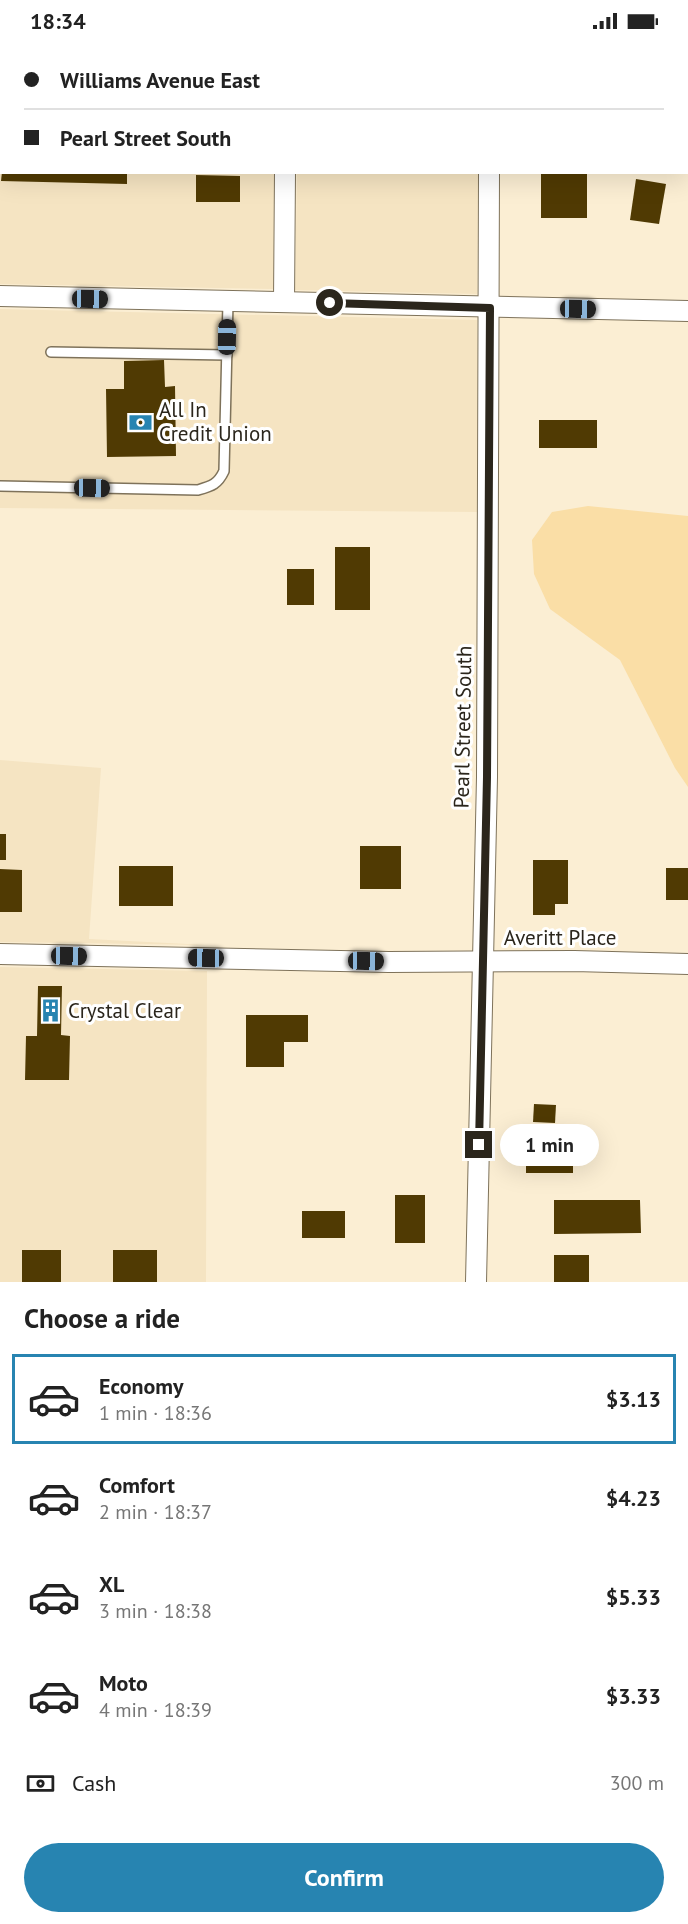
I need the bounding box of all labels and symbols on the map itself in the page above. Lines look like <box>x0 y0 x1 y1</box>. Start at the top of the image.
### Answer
route start <box>316 289 343 316</box>
car <box>72 290 108 308</box>
car <box>560 300 596 318</box>
car <box>218 319 236 355</box>
place label: All In Credit Union <box>159 396 272 447</box>
bank icon: All In Credit Union <box>128 409 154 435</box>
car <box>74 479 110 497</box>
street label: Pearl Street South <box>448 646 477 808</box>
street label: Averitt Place <box>504 924 616 951</box>
car <box>51 947 87 965</box>
car <box>188 949 224 967</box>
car <box>348 952 384 970</box>
place label: Crystal Clear <box>68 997 181 1024</box>
building icon: Crystal Clear <box>37 998 63 1024</box>
callout: 1 min <box>500 1124 599 1166</box>
route end <box>465 1131 492 1158</box>

